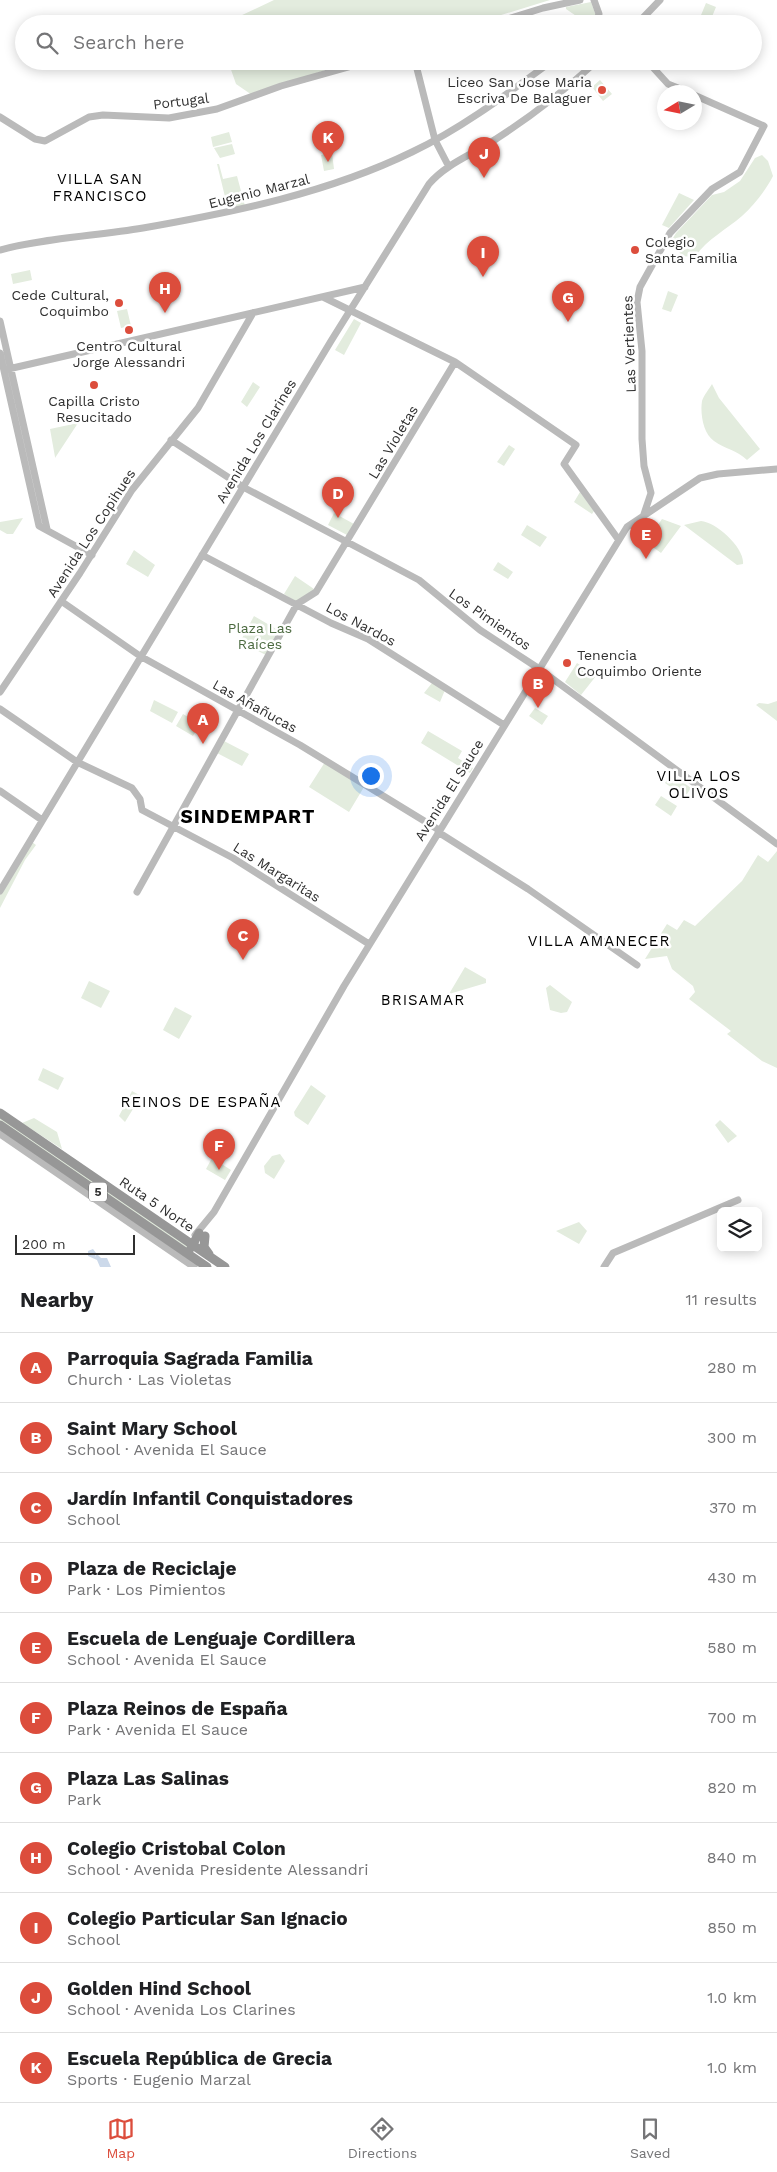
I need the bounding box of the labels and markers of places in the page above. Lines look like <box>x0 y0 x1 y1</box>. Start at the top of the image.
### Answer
place label: Liceo San Jose Maria Escriva De Balaguer <box>447 74 592 106</box>
marker: Liceo San Jose Maria Escriva De Balaguer <box>596 84 608 96</box>
pin: K <box>312 121 344 162</box>
pin: J <box>468 137 500 178</box>
place label: Colegio Santa Familia <box>645 234 737 266</box>
pin: I <box>467 236 499 277</box>
marker: Colegio Santa Familia <box>629 244 641 256</box>
pin: H <box>149 272 181 313</box>
pin: G <box>552 281 584 322</box>
place label: Cede Cultural, Coquimbo <box>11 287 109 319</box>
marker: Cede Cultural, Coquimbo <box>113 297 125 309</box>
marker: Centro Cultural Jorge Alessandri <box>123 324 135 336</box>
place label: Centro Cultural Jorge Alessandri <box>73 338 185 370</box>
marker: Capilla Cristo Resucitado <box>88 379 100 391</box>
place label: Capilla Cristo Resucitado <box>48 393 140 425</box>
pin: D <box>322 477 354 518</box>
pin: E <box>630 518 662 559</box>
place label: Tenencia Coquimbo Oriente <box>577 647 702 679</box>
marker: Tenencia Coquimbo Oriente <box>561 657 573 669</box>
pin: B <box>522 667 554 708</box>
pin: A <box>187 703 219 744</box>
pin: C <box>227 919 259 960</box>
pin: F <box>203 1129 235 1170</box>

